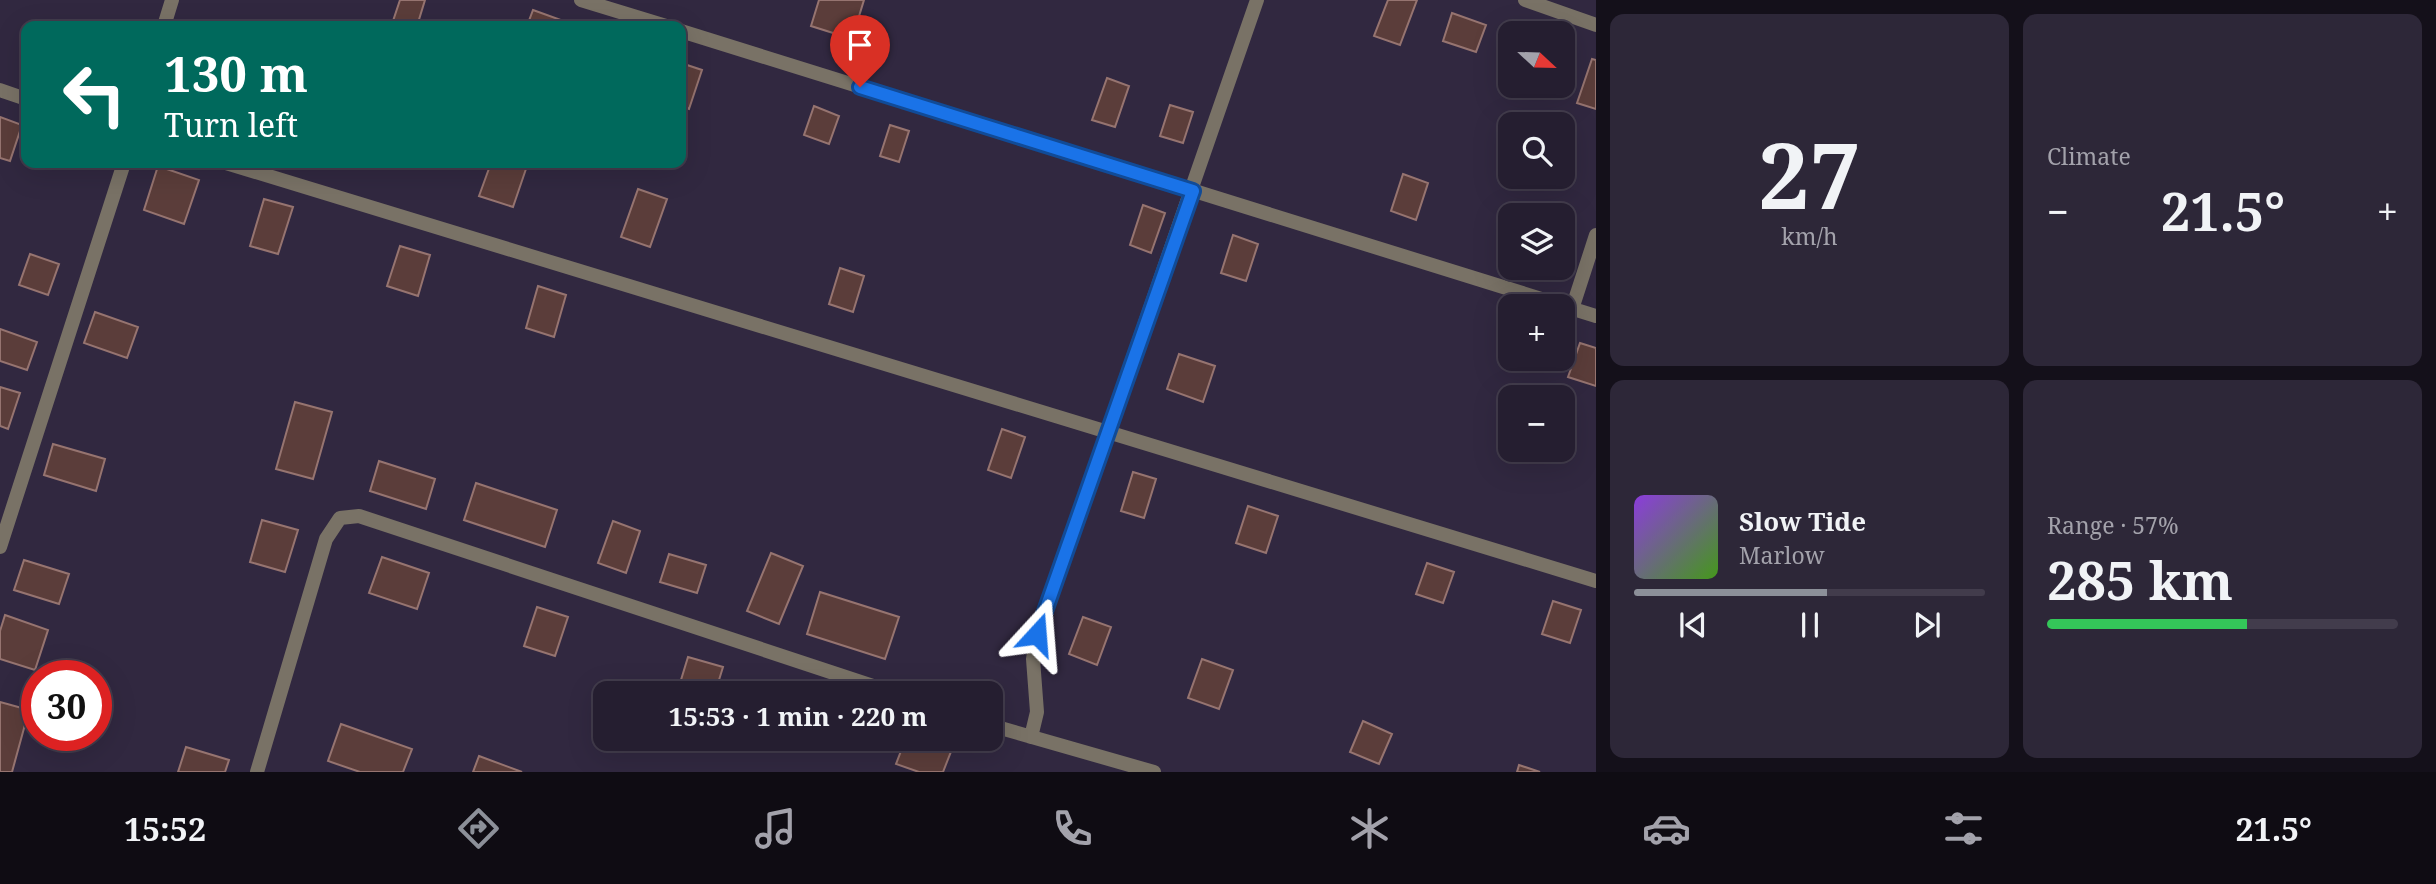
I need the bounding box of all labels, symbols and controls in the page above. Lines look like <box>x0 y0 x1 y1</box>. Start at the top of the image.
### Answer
pin <box>830 15 890 87</box>
north arrow <box>1498 21 1575 98</box>
map controls <box>1498 21 1575 462</box>
icon: arrive <box>841 26 879 64</box>
text: 130 m <box>164 40 308 106</box>
icon: left <box>49 49 140 140</box>
text: Turn left <box>164 103 298 146</box>
button: search <box>1498 112 1575 189</box>
text: 27 <box>1758 112 1861 236</box>
text: Climate <box>2047 140 2131 172</box>
text: 21.5° <box>2161 175 2285 246</box>
text: − <box>2047 185 2069 237</box>
text: + <box>2377 185 2398 237</box>
button: layers <box>1498 203 1575 280</box>
text: km/h <box>1781 220 1838 252</box>
button: + <box>1498 294 1575 371</box>
button: − <box>1498 385 1575 462</box>
text: Slow Tide <box>1739 503 1866 539</box>
text: Range · 57% <box>2047 509 2179 541</box>
text: Marlow <box>1739 539 1825 571</box>
text: 285 km <box>2047 544 2233 615</box>
position arrow <box>1000 597 1074 671</box>
icon: previous <box>1674 606 1712 644</box>
icon: pause <box>1791 606 1829 644</box>
icon: next <box>1908 606 1946 644</box>
speed limit sign: 30 <box>21 660 112 751</box>
text: 15:53 · 1 min · 220 m <box>668 698 928 734</box>
icon: directions <box>454 804 503 853</box>
icon: music <box>751 804 800 853</box>
icon: phone <box>1048 804 1097 853</box>
icon: climate <box>1345 804 1394 853</box>
icon: car <box>1642 804 1691 853</box>
icon: filters <box>1939 804 1988 853</box>
text: 15:52 <box>124 807 206 850</box>
text: 21.5° <box>2235 807 2312 850</box>

